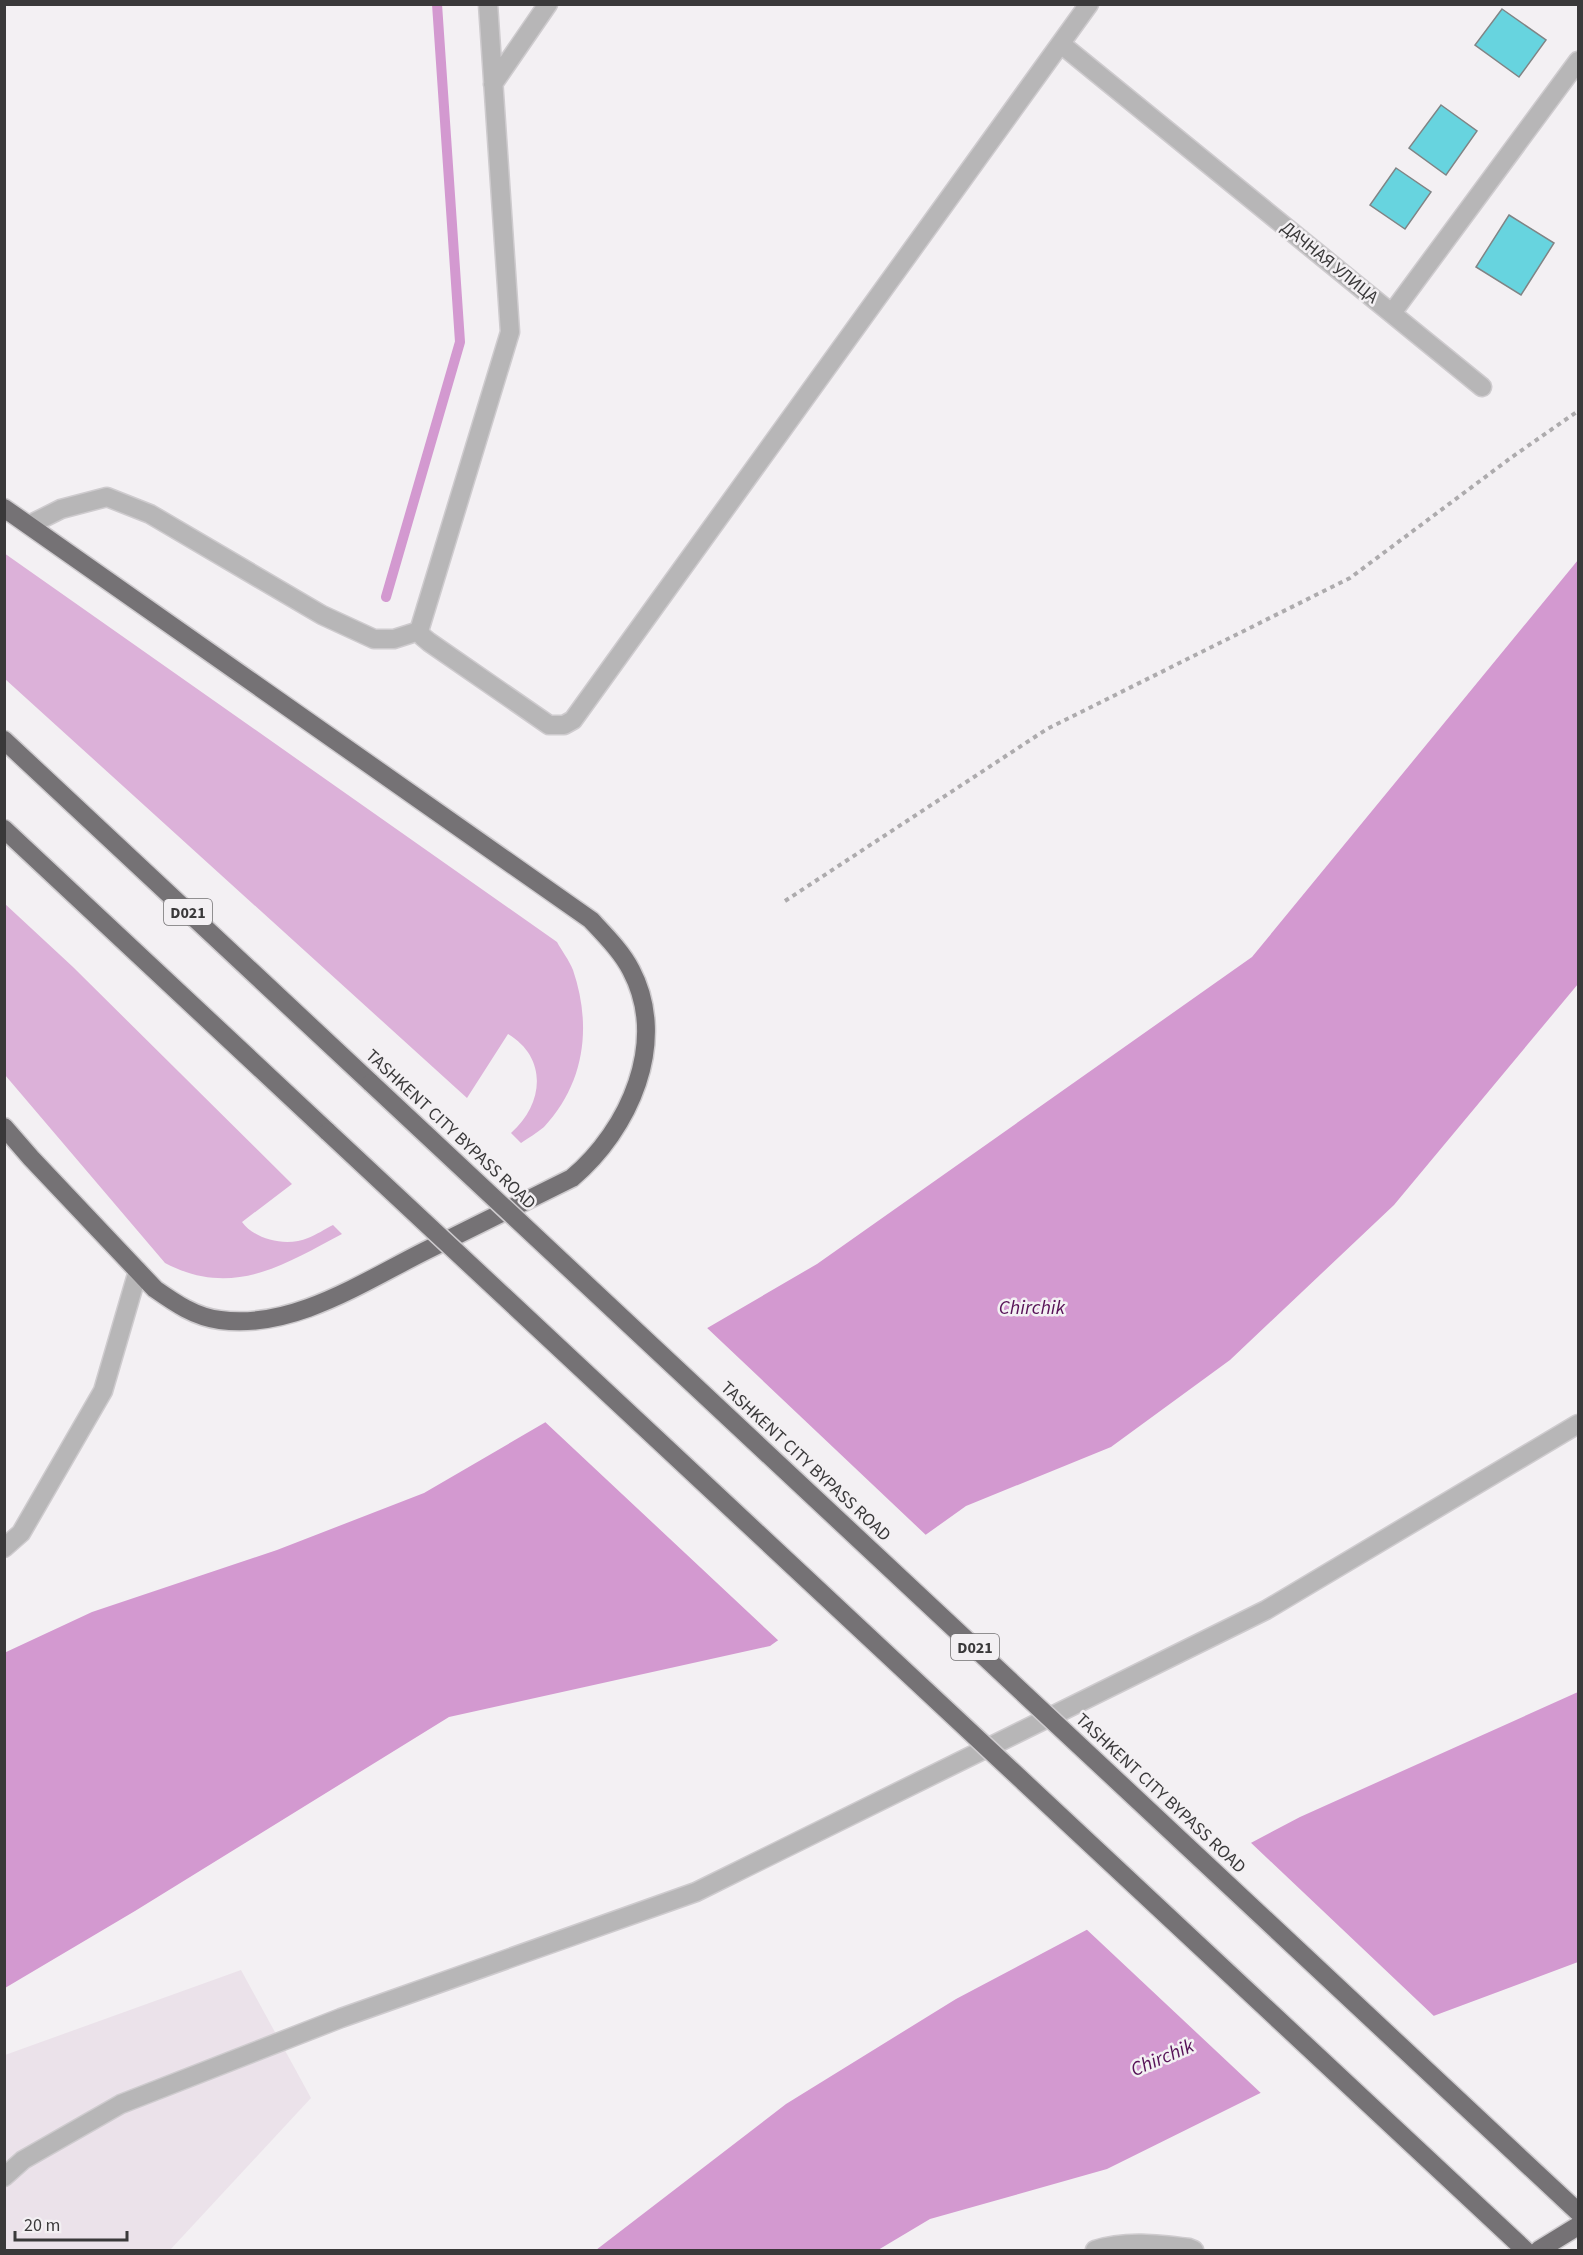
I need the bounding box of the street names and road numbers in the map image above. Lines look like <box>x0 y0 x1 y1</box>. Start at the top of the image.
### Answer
street label: ДАЧНАЯ УЛИЦА <box>1276 215 1384 310</box>
road number: D021 <box>164 899 212 925</box>
street label: TASHKENT CITY BYPASS ROAD <box>360 1044 541 1215</box>
street label: TASHKENT CITY BYPASS ROAD <box>715 1376 896 1547</box>
road number: D021 <box>951 1634 999 1660</box>
street label: TASHKENT CITY BYPASS ROAD <box>1070 1708 1251 1879</box>

